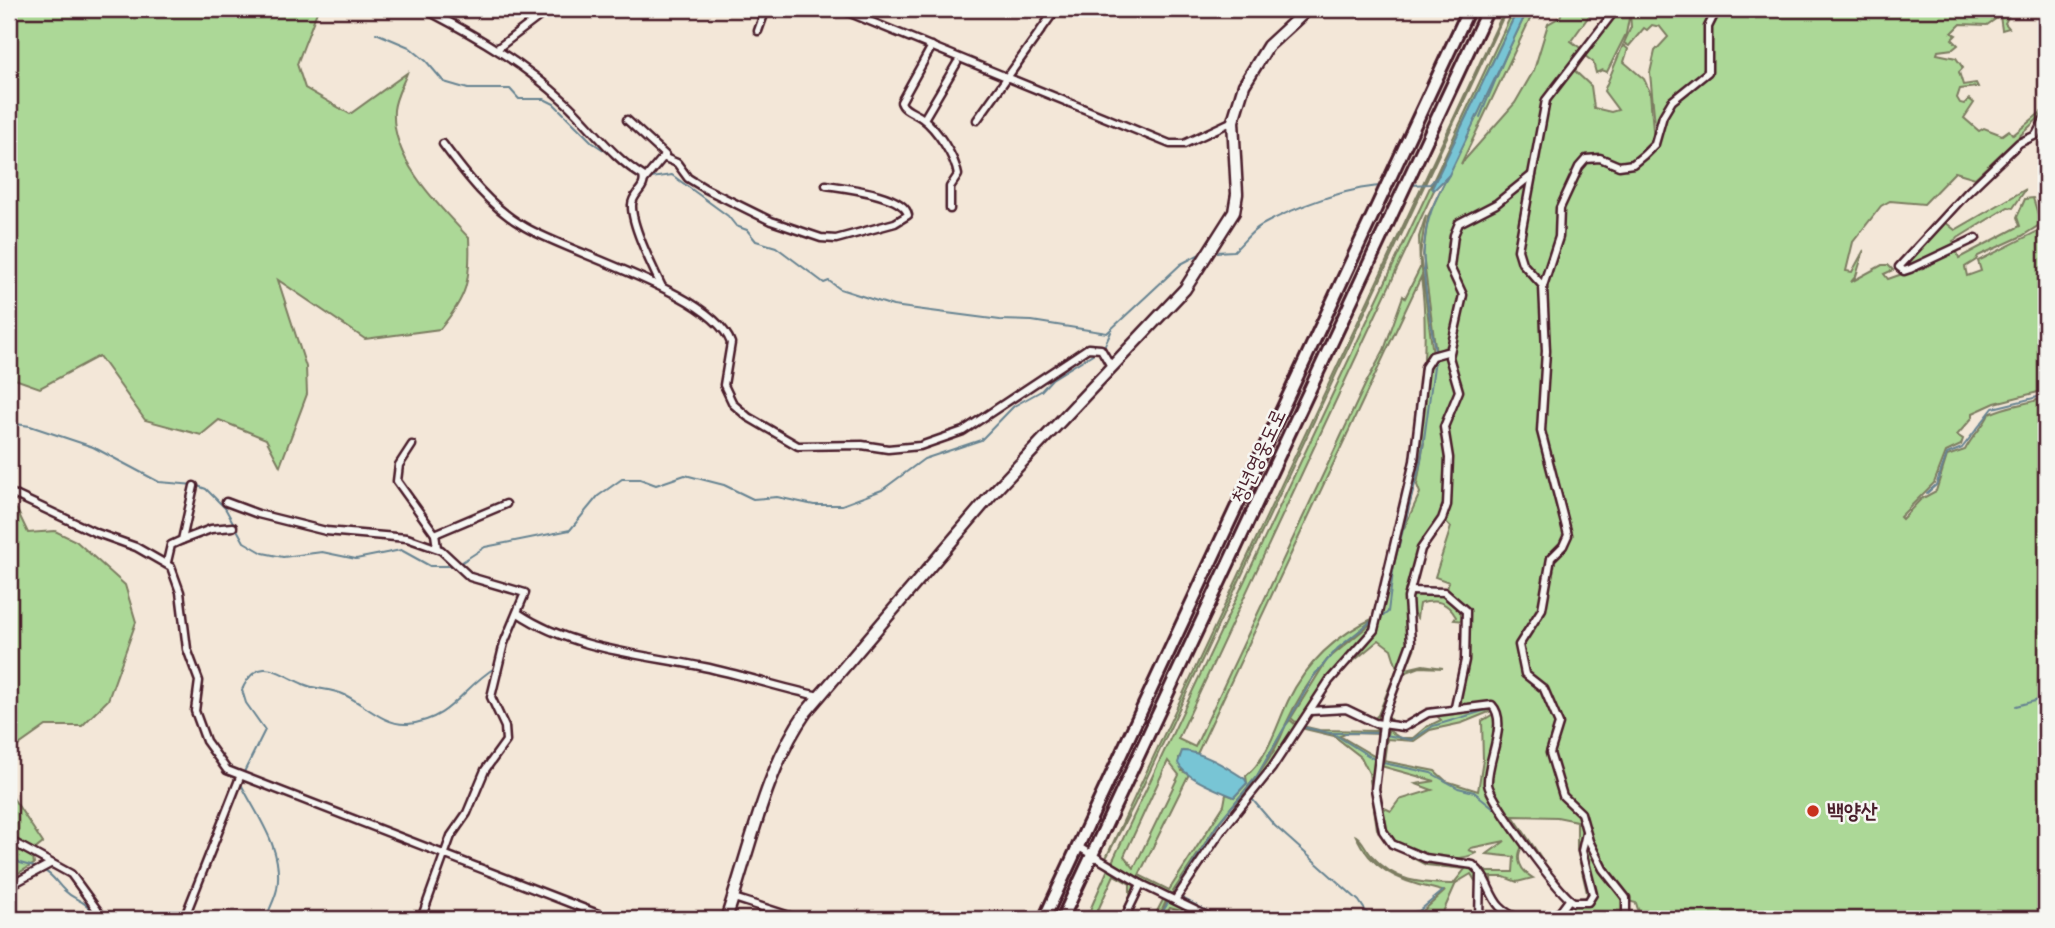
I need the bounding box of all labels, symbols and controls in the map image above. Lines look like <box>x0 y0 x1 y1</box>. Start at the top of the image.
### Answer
street label: 청년영웅도로 <box>1219 402 1297 510</box>
place label: 백양산 <box>1827 792 1878 830</box>
marker: 백양산 <box>1805 803 1821 819</box>

